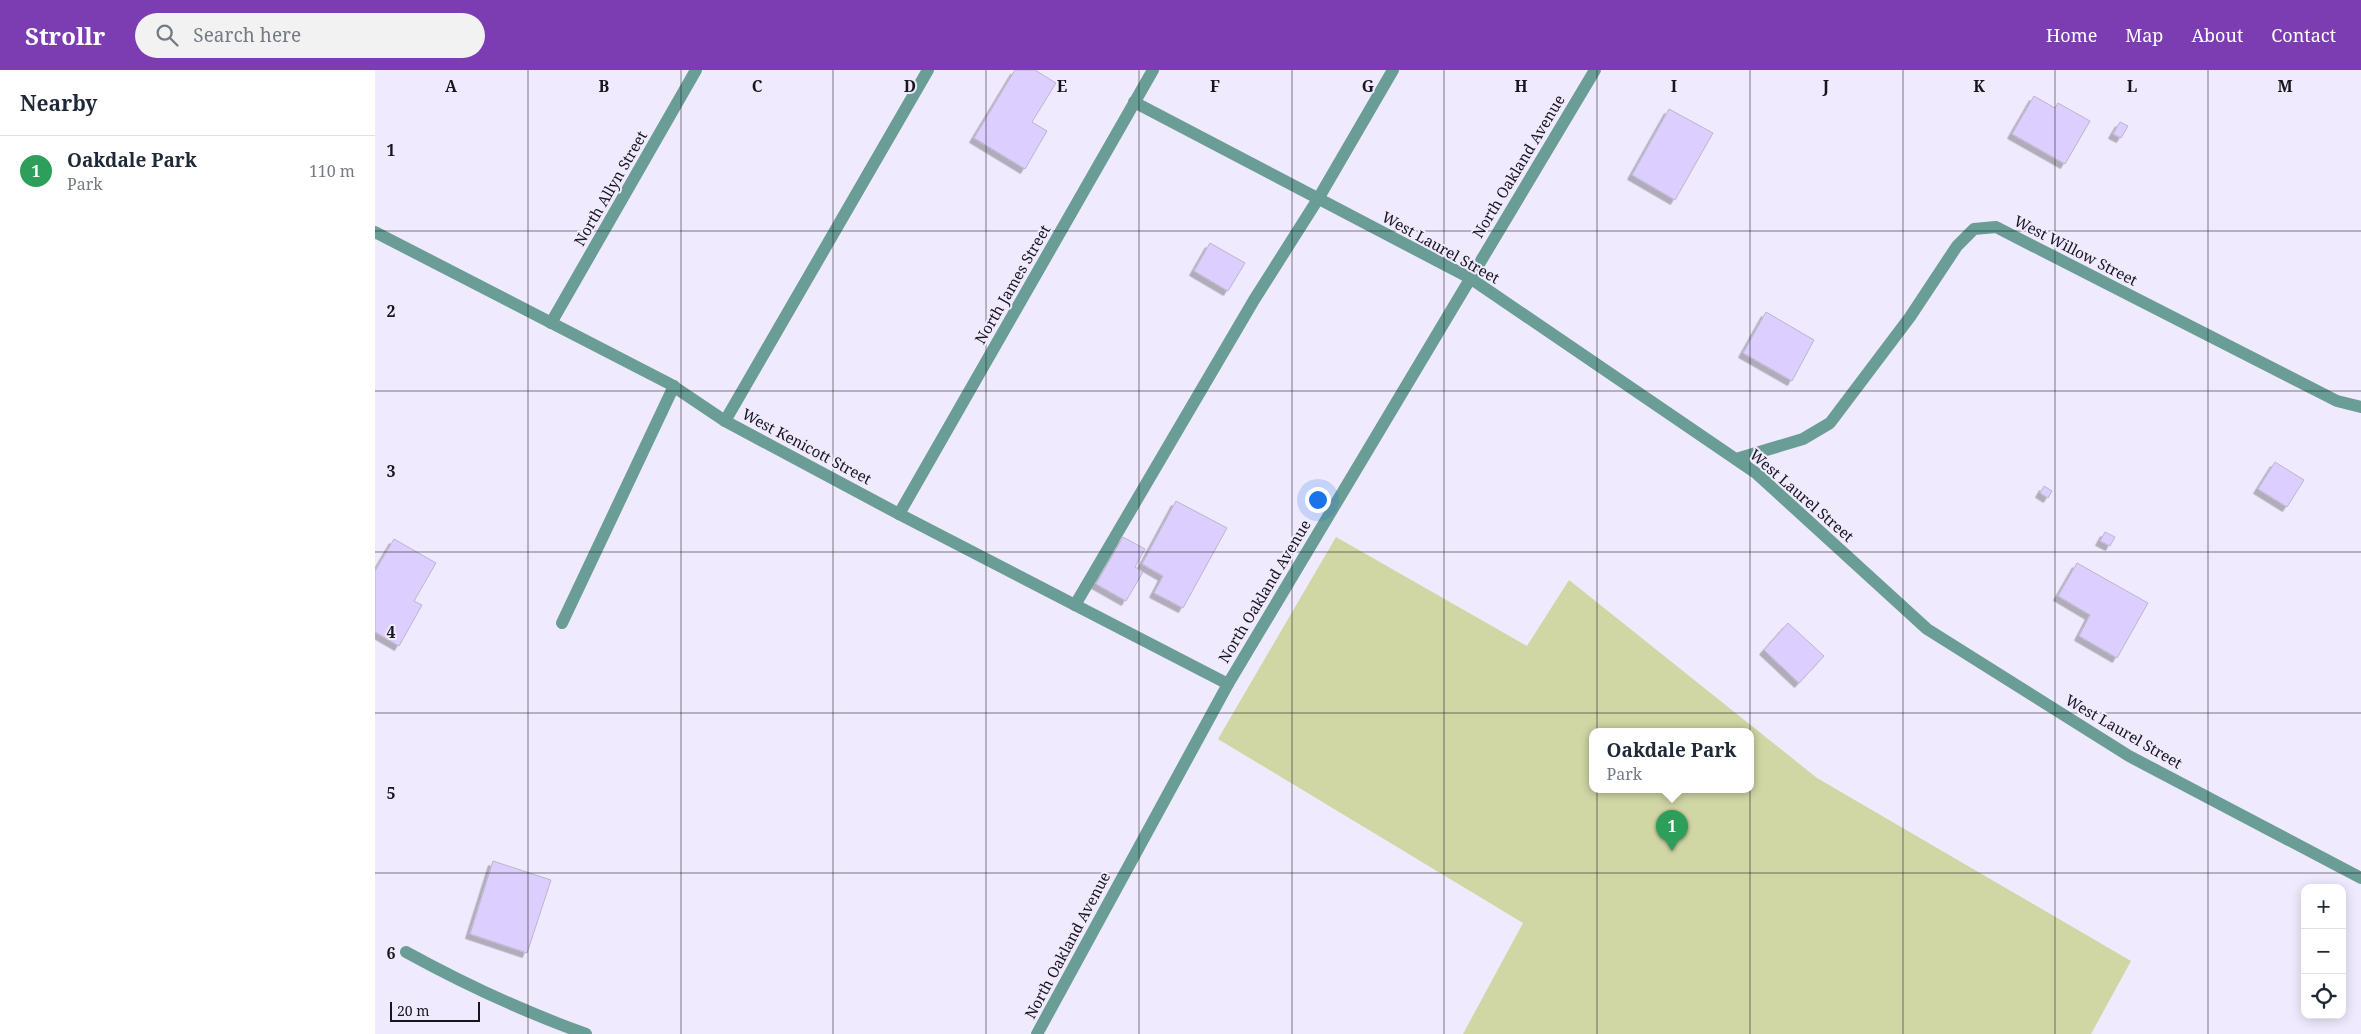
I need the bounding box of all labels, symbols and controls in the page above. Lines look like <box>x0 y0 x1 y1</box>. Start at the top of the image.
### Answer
search box <box>135 13 485 58</box>
text: Strollr <box>25 19 105 52</box>
icon: search <box>153 21 181 49</box>
text: Search here <box>193 22 301 48</box>
text: Home <box>2046 23 2097 47</box>
text: Map <box>2125 23 2163 47</box>
text: About <box>2191 23 2243 47</box>
text: Contact <box>2271 23 2336 47</box>
text: A <box>445 75 458 97</box>
text: B <box>599 75 610 97</box>
text: C <box>752 75 763 97</box>
text: D <box>904 75 916 97</box>
text: E <box>1057 75 1067 97</box>
text: F <box>1210 75 1220 97</box>
text: G <box>1362 75 1374 97</box>
text: H <box>1514 75 1528 97</box>
text: I <box>1671 75 1677 97</box>
text: J <box>1822 75 1830 97</box>
text: K <box>1973 75 1985 97</box>
text: L <box>2127 75 2137 97</box>
text: M <box>2277 75 2293 97</box>
text: Nearby <box>20 89 98 117</box>
street label: North Oakland Avenue <box>1467 91 1569 241</box>
street label: North Allyn Street <box>569 127 651 249</box>
text: 1 <box>386 139 396 161</box>
text: Oakdale Park <box>67 147 197 173</box>
text: 1 <box>31 160 41 182</box>
text: 110 m <box>309 160 355 182</box>
text: Park <box>67 173 103 195</box>
street label: West Laurel Street <box>1379 206 1503 288</box>
street label: West Willow Street <box>2011 210 2141 290</box>
street label: North James Street <box>970 221 1054 347</box>
text: 2 <box>386 300 396 322</box>
street label: West Kenicott Street <box>739 403 875 489</box>
street label: West Laurel Street <box>1746 444 1858 546</box>
text: 3 <box>386 460 396 482</box>
your location <box>1305 487 1331 513</box>
street label: North Oakland Avenue <box>1213 516 1315 666</box>
text: 4 <box>386 621 396 643</box>
street label: West Laurel Street <box>2062 689 2186 773</box>
popup <box>1589 728 1754 793</box>
text: Oakdale Park <box>1607 737 1736 763</box>
text: Park <box>1607 763 1642 785</box>
text: 5 <box>386 782 396 804</box>
pin: 1 <box>1656 810 1688 851</box>
street label: North Oakland Avenue <box>1020 868 1114 1022</box>
map controls <box>2301 884 2346 1019</box>
button: + <box>2301 884 2346 929</box>
button: − <box>2301 929 2346 974</box>
text: 6 <box>386 942 396 964</box>
button: locate <box>2301 974 2346 1019</box>
scale bar <box>390 999 480 1022</box>
text: 20 m <box>397 1001 430 1020</box>

